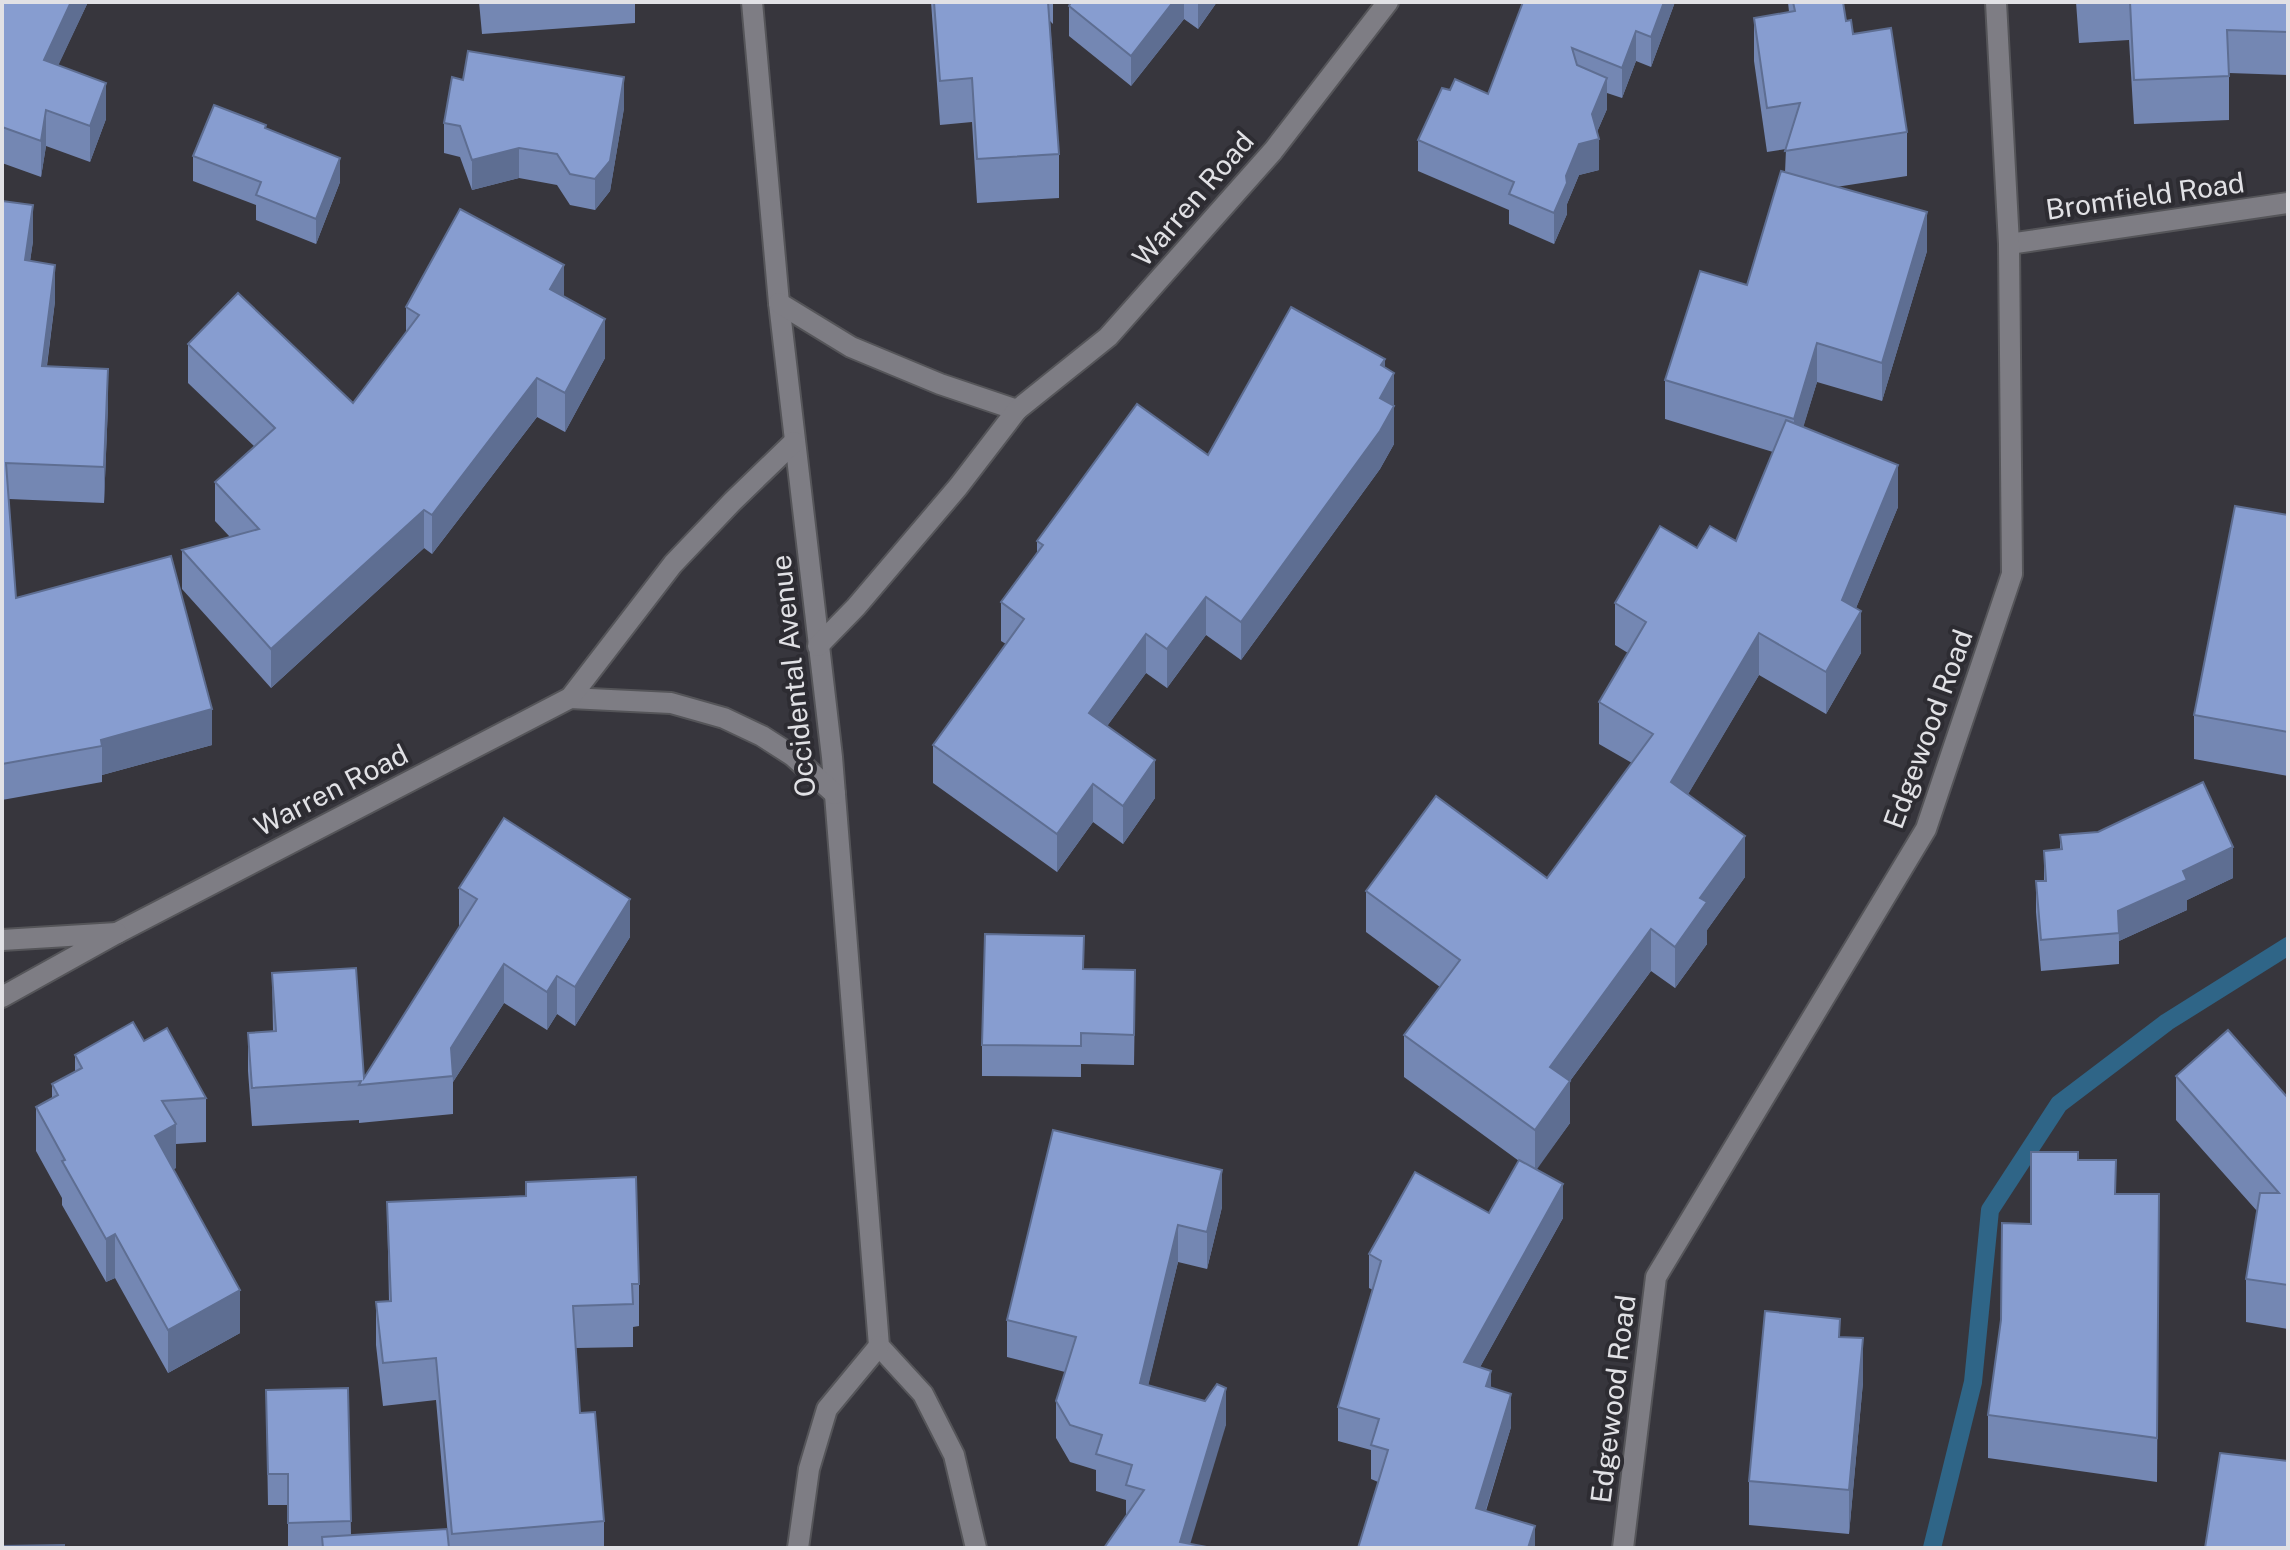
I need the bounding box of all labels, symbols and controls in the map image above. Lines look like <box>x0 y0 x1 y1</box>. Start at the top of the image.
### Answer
street label: Warren Road <box>1125 125 1260 273</box>
street label: Bromfield Road <box>2043 165 2246 226</box>
street label: Occidental Avenue <box>763 553 822 799</box>
street label: Edgewood Road <box>1876 625 1979 833</box>
street label: Warren Road <box>249 737 413 842</box>
street label: Edgewood Road <box>1583 1293 1642 1505</box>

